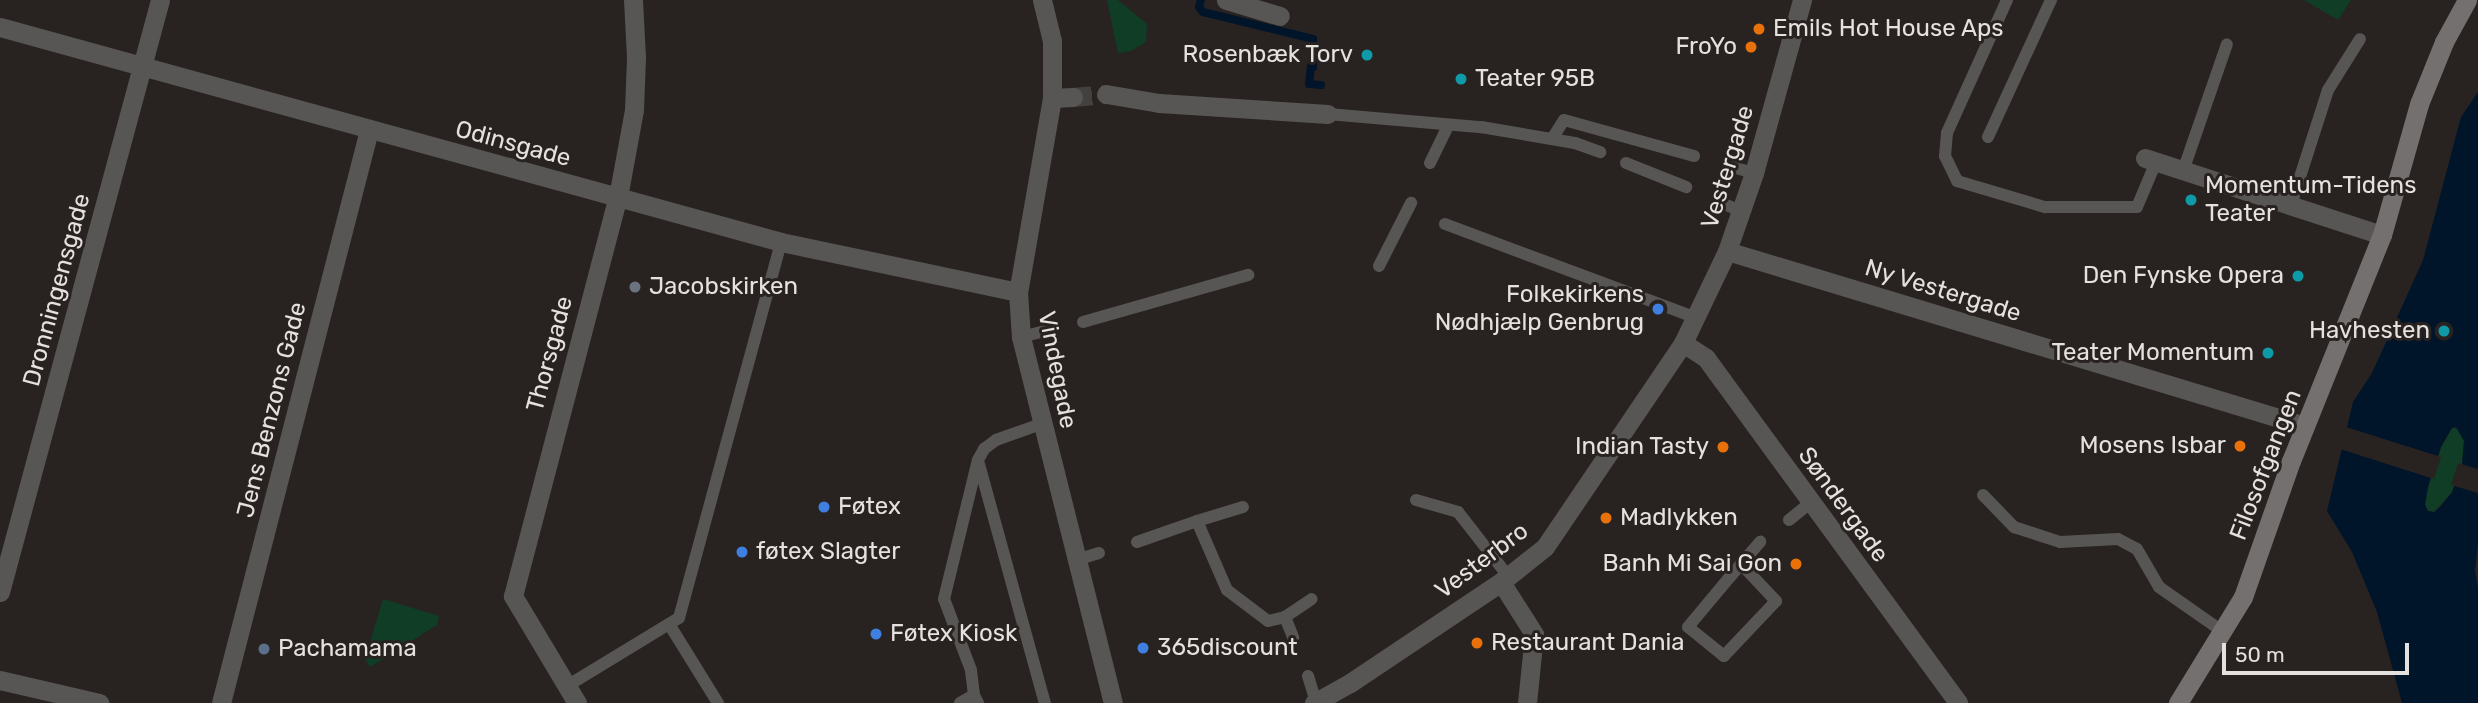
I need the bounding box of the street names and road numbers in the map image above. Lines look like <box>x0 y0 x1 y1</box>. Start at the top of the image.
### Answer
street label: Vestergade <box>1696 102 1760 232</box>
street label: Odinsgade <box>452 115 574 173</box>
street label: Dronningensgade <box>17 190 97 390</box>
street label: Ny Vestergade <box>1861 253 2025 329</box>
street label: Thorsgade <box>521 293 579 415</box>
street label: Jens Benzons Gade <box>231 299 313 521</box>
street label: Vindegade <box>1032 309 1082 431</box>
street label: Filosofgangen <box>2224 386 2308 544</box>
street label: Søndergade <box>1792 442 1894 568</box>
street label: Vesterbro <box>1430 517 1534 605</box>

